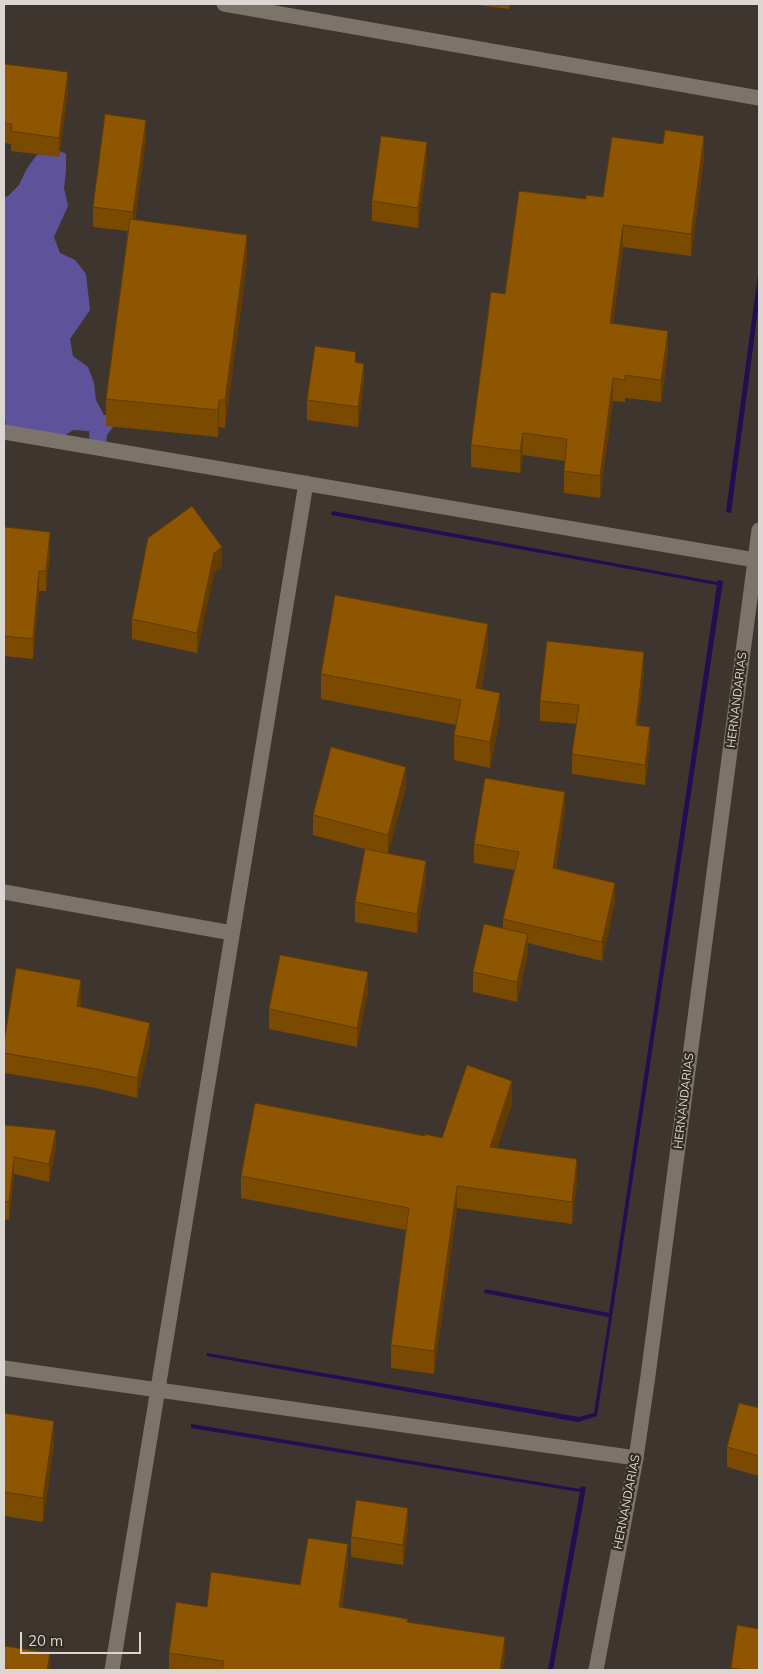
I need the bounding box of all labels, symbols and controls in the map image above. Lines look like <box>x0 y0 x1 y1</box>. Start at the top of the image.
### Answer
street label: HERNANDARIAS <box>724 651 750 749</box>
street label: HERNANDARIAS <box>671 1052 697 1150</box>
street label: HERNANDARIAS <box>611 1453 643 1551</box>
scale bar <box>22 1622 144 1654</box>
text: 20 m <box>28 1631 63 1650</box>

